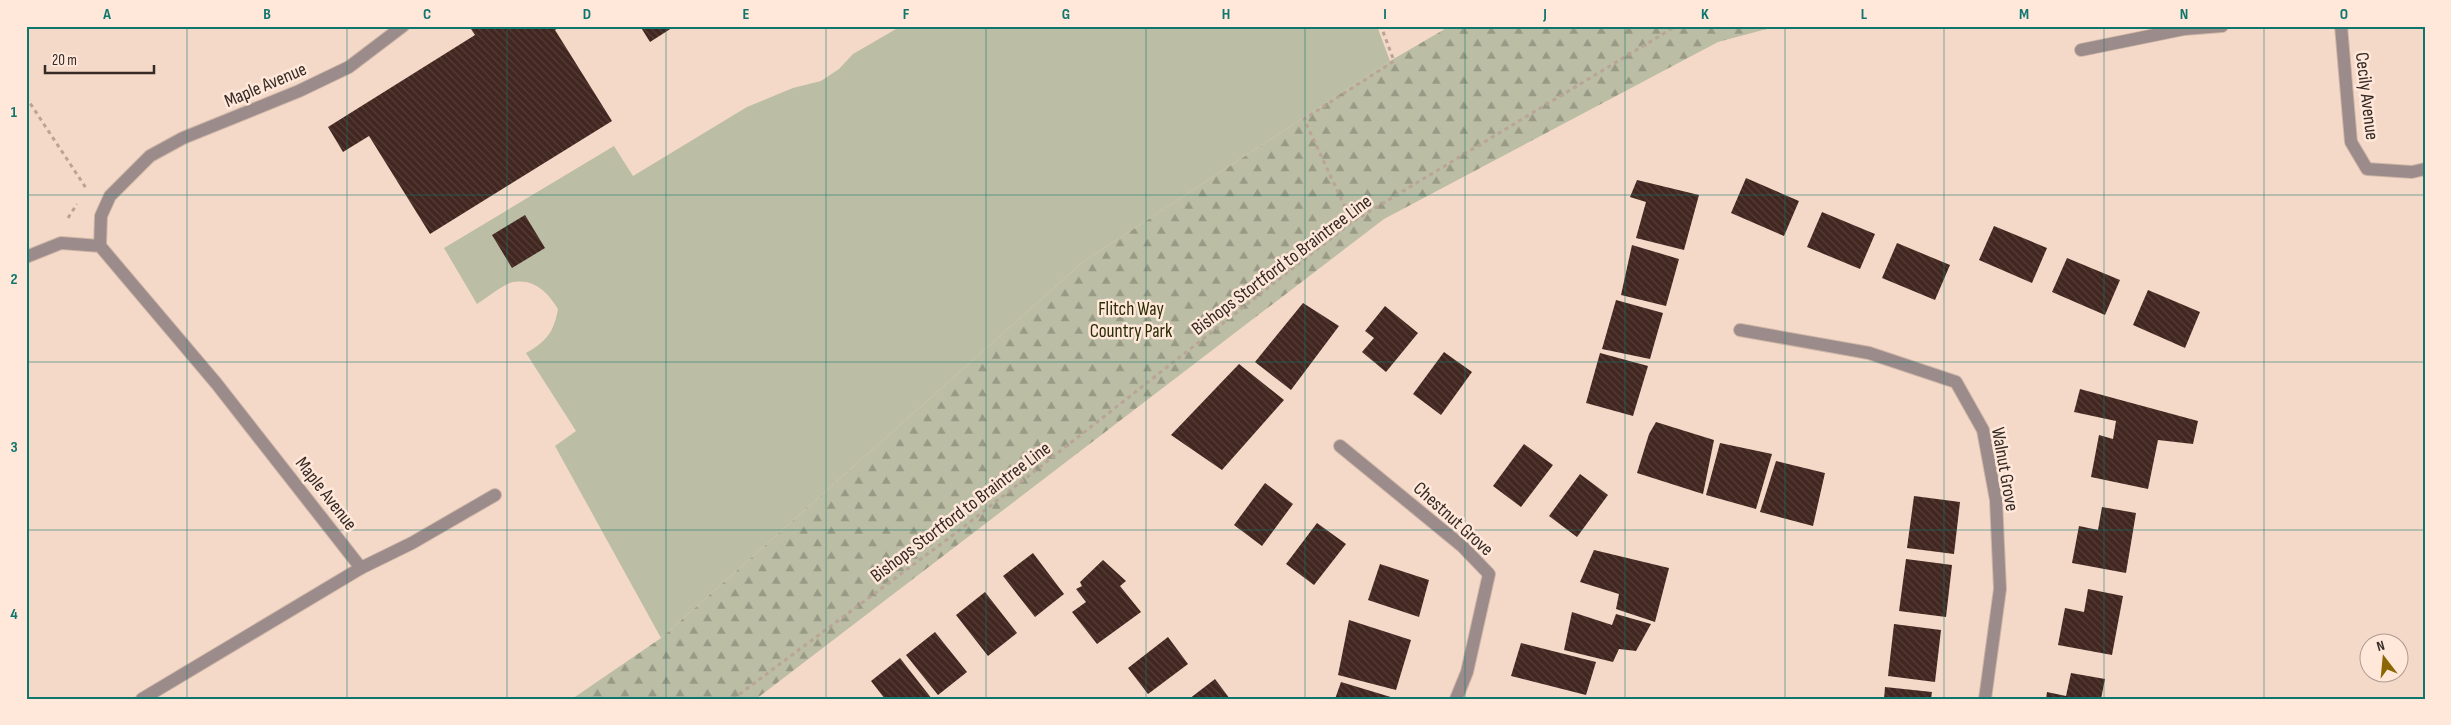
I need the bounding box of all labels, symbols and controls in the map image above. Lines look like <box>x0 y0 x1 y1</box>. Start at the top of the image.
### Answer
text: A <box>102 5 111 24</box>
text: B <box>263 5 271 24</box>
text: C <box>423 5 431 24</box>
text: D <box>583 5 591 24</box>
text: E <box>743 5 750 24</box>
text: F <box>903 5 910 24</box>
text: G <box>1062 5 1070 24</box>
text: H <box>1222 5 1230 24</box>
text: I <box>1383 5 1387 24</box>
text: J <box>1542 5 1547 24</box>
text: K <box>1701 5 1709 24</box>
text: L <box>1861 5 1868 24</box>
text: M <box>2019 5 2029 24</box>
text: N <box>2180 5 2188 24</box>
text: O <box>2340 5 2348 24</box>
scale bar <box>45 42 154 74</box>
text: 20 m <box>52 51 77 70</box>
street label: Cecily Avenue <box>2350 51 2383 141</box>
street label: Maple Avenue <box>221 58 310 113</box>
text: 1 <box>11 103 18 122</box>
street label: Bishops Stortford to Braintree Line <box>1187 190 1376 340</box>
text: 2 <box>10 270 18 289</box>
park label: Flitch Way Country Park <box>1090 298 1173 343</box>
street label: Walnut Grove <box>1986 425 2023 513</box>
street label: Bishops Stortford to Braintree Line <box>866 437 1055 587</box>
text: 3 <box>10 438 18 457</box>
street label: Maple Avenue <box>290 453 362 535</box>
street label: Chestnut Grove <box>1408 477 1498 561</box>
text: 4 <box>10 605 18 624</box>
north arrow <box>2358 632 2408 682</box>
text: N <box>2375 637 2386 655</box>

